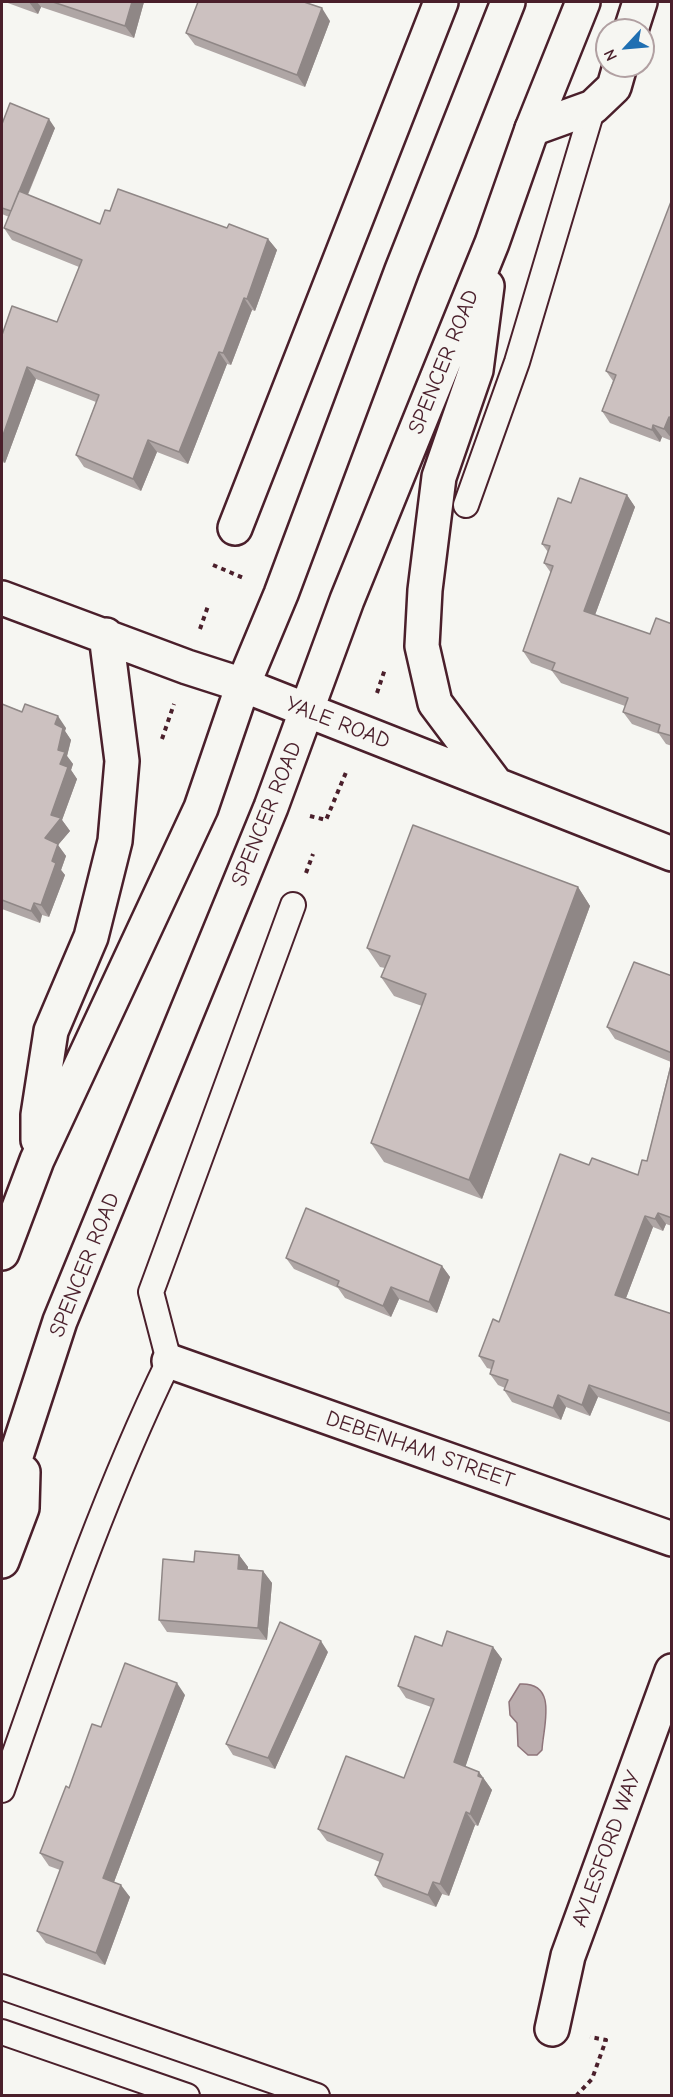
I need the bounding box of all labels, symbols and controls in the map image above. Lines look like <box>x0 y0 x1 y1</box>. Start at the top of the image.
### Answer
north arrow <box>595 18 655 78</box>
text: N <box>600 46 621 64</box>
street label: SPENCER ROAD <box>403 286 485 438</box>
street label: YALE ROAD <box>282 691 394 755</box>
street label: SPENCER ROAD <box>226 738 308 890</box>
street label: SPENCER ROAD <box>44 1189 126 1341</box>
street label: DEBENHAM STREET <box>322 1405 518 1495</box>
street label: AYLESFORD WAY <box>567 1767 647 1931</box>

